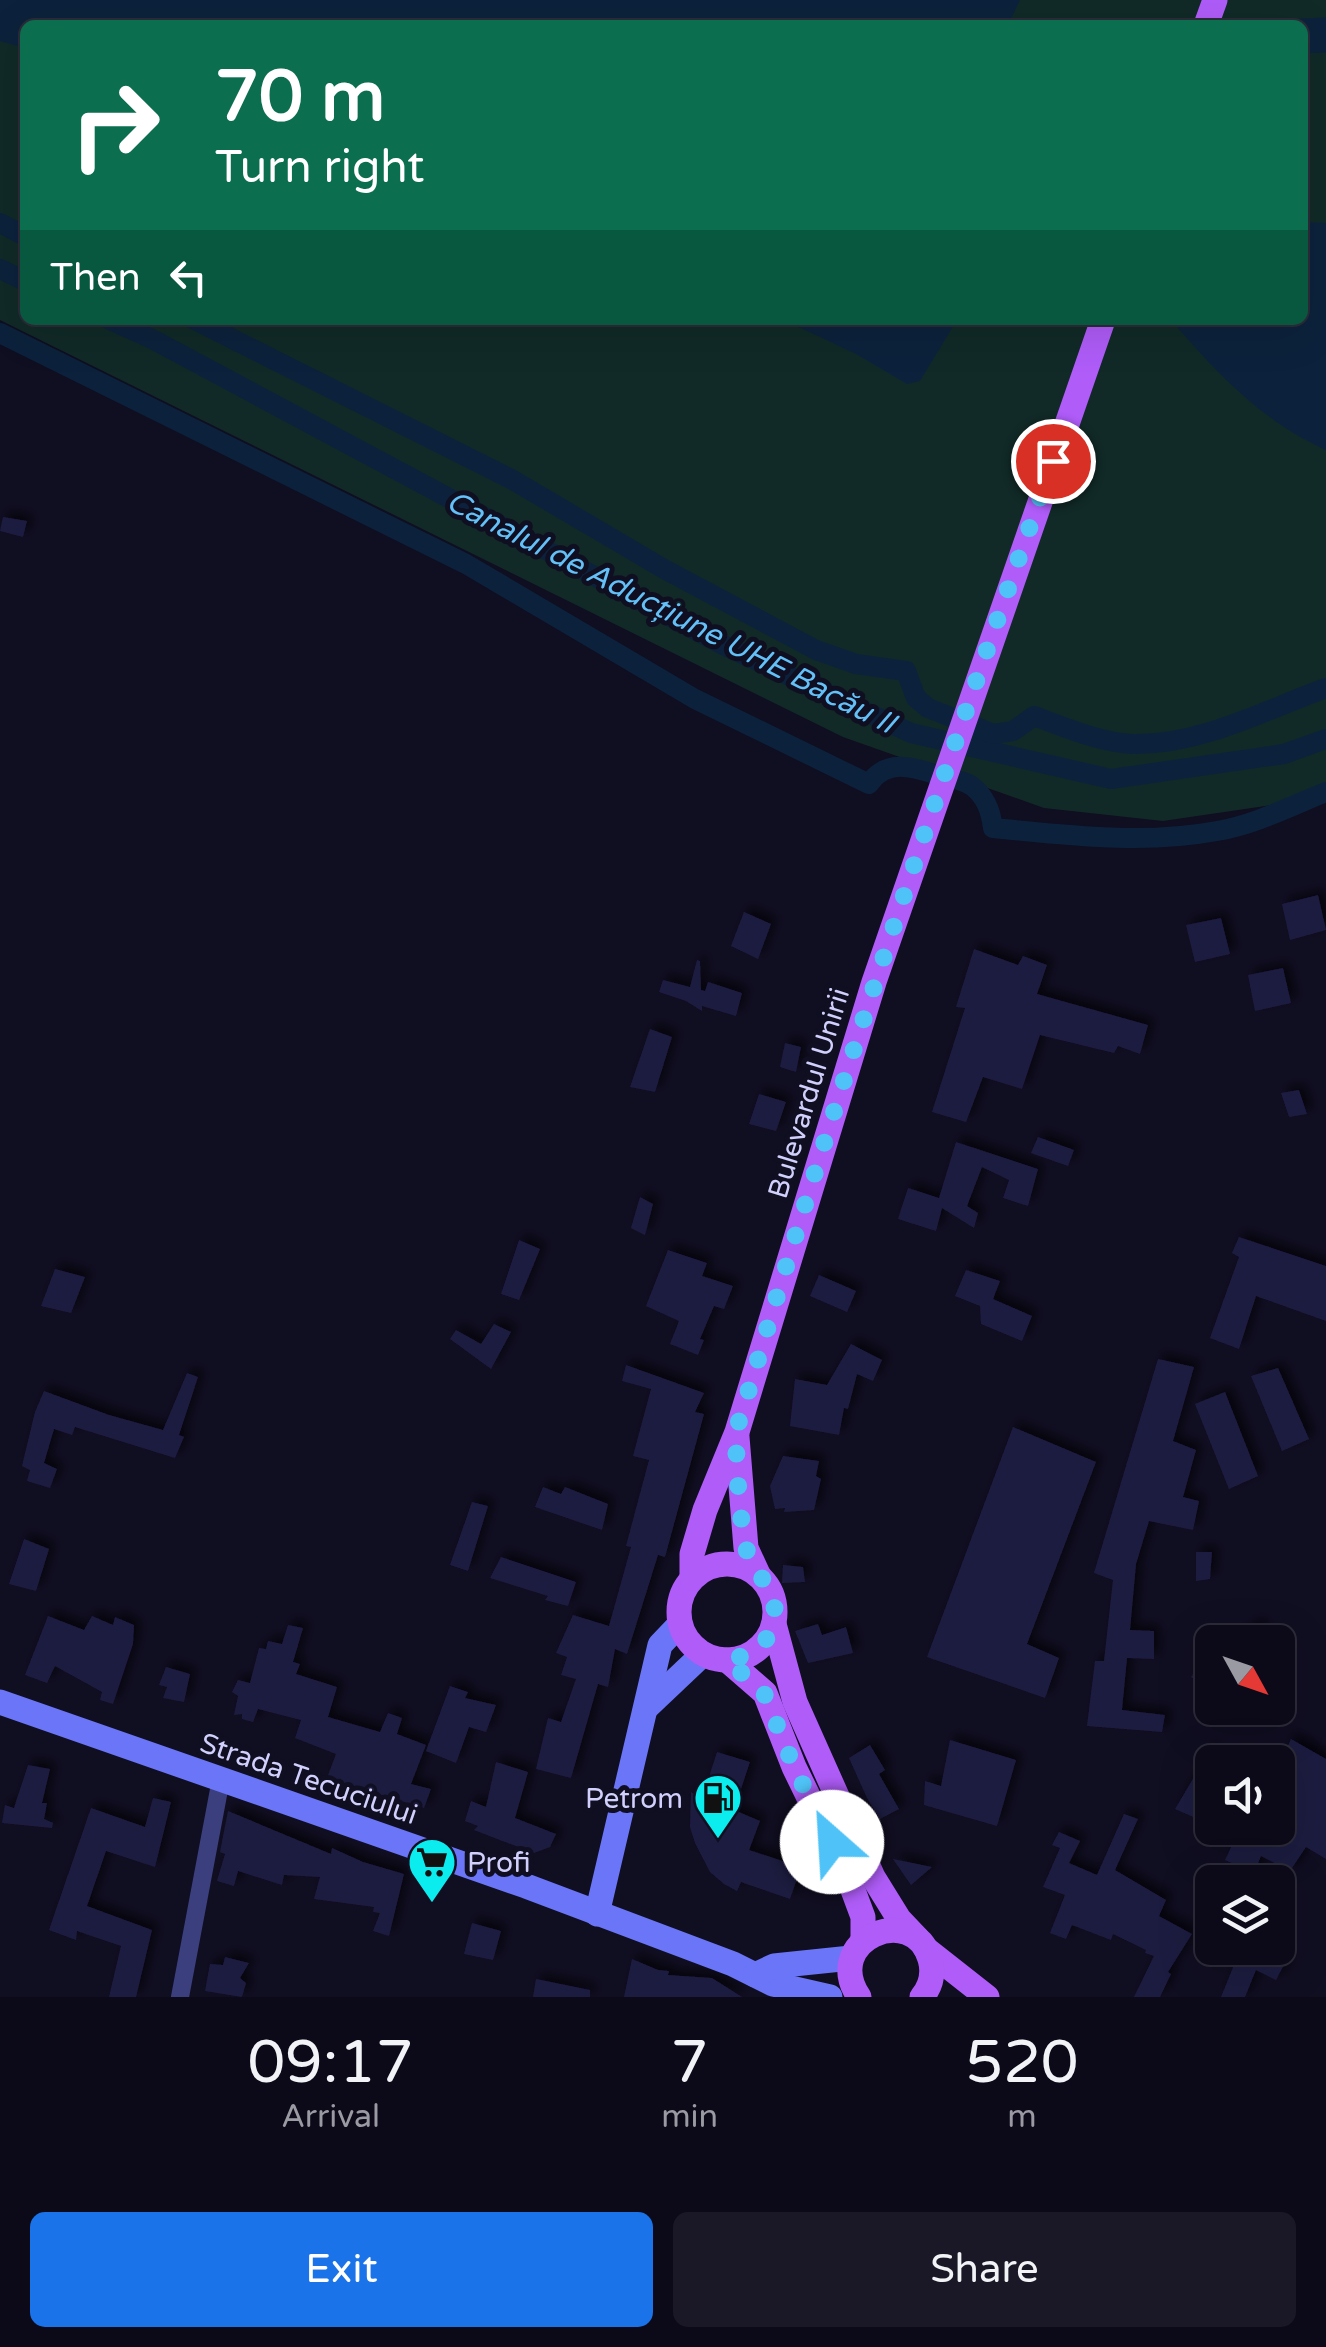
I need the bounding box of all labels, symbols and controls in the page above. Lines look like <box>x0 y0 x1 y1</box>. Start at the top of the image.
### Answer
text: 70 m <box>215 56 385 140</box>
icon: right <box>50 60 180 190</box>
text: Turn right <box>215 141 424 195</box>
icon: left <box>161 250 216 305</box>
text: Then <box>50 255 141 301</box>
pin <box>1011 419 1096 504</box>
icon: arrive <box>1026 434 1081 489</box>
water label: Canalul de Aducțiune UHE Bacău II <box>440 483 904 743</box>
street label: Bulevardul Unirii <box>761 984 857 1203</box>
north arrow <box>1195 1625 1295 1725</box>
map controls <box>1195 1625 1295 1965</box>
street label: Strada Tecuciului <box>196 1726 422 1832</box>
button: sound <box>1195 1745 1295 1845</box>
fuel station icon: Petrom <box>692 1772 744 1840</box>
place label: Petrom <box>585 1782 683 1816</box>
position arrow <box>780 1790 884 1894</box>
supermarket icon: Profi <box>406 1836 458 1904</box>
place label: Profi <box>467 1846 531 1880</box>
button: layers <box>1195 1865 1295 1965</box>
text: 09:17 <box>247 2027 414 2099</box>
text: 7 <box>671 2027 708 2099</box>
text: 520 <box>965 2027 1079 2099</box>
text: Arrival <box>281 2098 380 2136</box>
text: min <box>661 2098 718 2136</box>
text: m <box>1007 2098 1037 2136</box>
button: Exit <box>30 2212 653 2327</box>
button: Share <box>673 2212 1296 2327</box>

